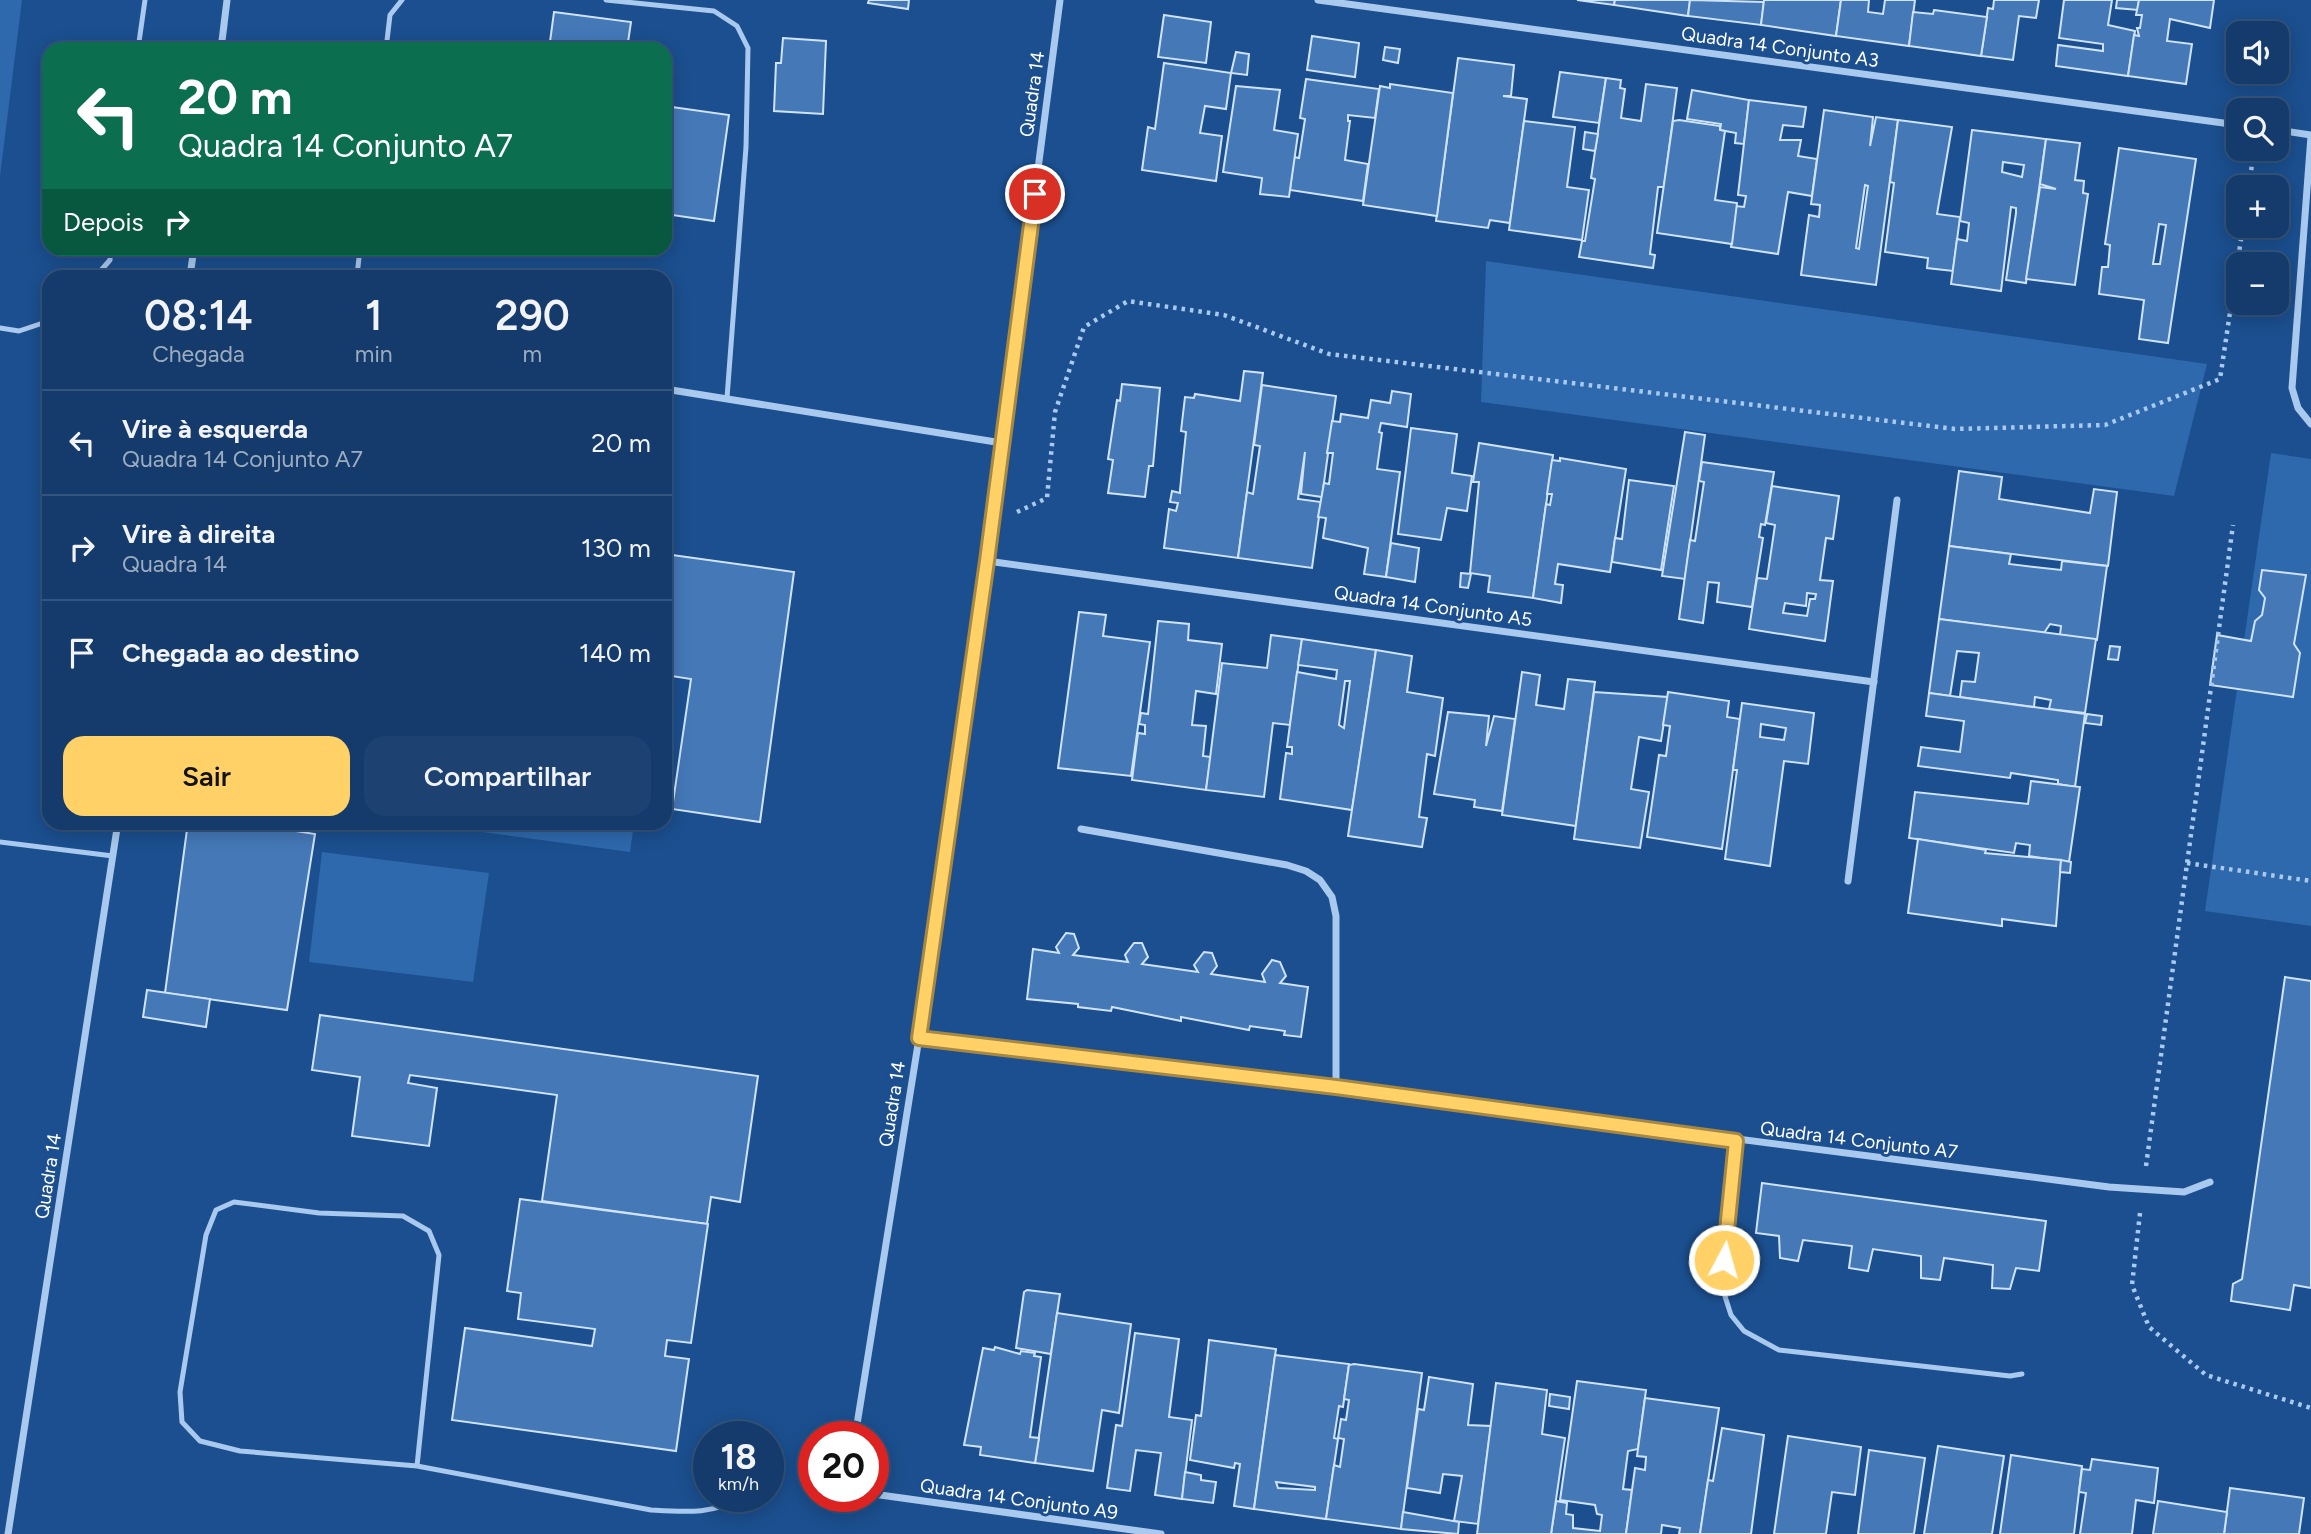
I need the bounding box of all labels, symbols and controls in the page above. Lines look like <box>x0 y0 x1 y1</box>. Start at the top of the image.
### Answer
map controls <box>2226 21 2289 315</box>
button: sound <box>2226 21 2289 84</box>
street label: Quadra 14 Conjunto A3 <box>1680 22 1880 72</box>
street label: Quadra 14 <box>1015 49 1049 139</box>
text: 20 m <box>178 67 293 126</box>
icon: left <box>63 70 154 161</box>
button: search <box>2226 98 2289 161</box>
text: Quadra 14 Conjunto A7 <box>178 127 513 165</box>
pin <box>1005 164 1065 224</box>
icon: arrive <box>1016 175 1054 213</box>
button: + <box>2226 175 2289 238</box>
icon: right <box>158 203 196 241</box>
text: Depois <box>63 206 144 238</box>
button: − <box>2226 252 2289 315</box>
text: 08:14 <box>144 290 253 341</box>
text: 1 <box>365 290 383 341</box>
text: 290 <box>495 290 570 341</box>
text: Chegada <box>152 340 245 368</box>
text: min <box>355 340 393 368</box>
text: m <box>522 340 542 368</box>
text: Vire à esquerda <box>122 413 308 445</box>
icon: left <box>63 424 101 462</box>
text: 20 m <box>591 427 651 459</box>
text: Quadra 14 Conjunto A7 <box>122 445 363 473</box>
text: Vire à direita <box>122 518 275 550</box>
icon: right <box>63 529 101 567</box>
text: 130 m <box>581 532 651 564</box>
text: Quadra 14 <box>122 550 227 578</box>
street label: Quadra 14 Conjunto A5 <box>1333 581 1534 631</box>
icon: arrive <box>63 634 101 672</box>
text: Chegada ao destino <box>122 637 359 669</box>
text: 140 m <box>579 637 651 669</box>
button: Sair <box>63 736 350 816</box>
button: Compartilhar <box>364 736 651 816</box>
street label: Quadra 14 <box>874 1059 910 1149</box>
street label: Quadra 14 Conjunto A7 <box>1759 1116 1959 1164</box>
street label: Quadra 14 <box>30 1131 66 1221</box>
position arrow <box>1687 1223 1761 1297</box>
speed limit sign: 20 <box>798 1421 889 1512</box>
text: 18 <box>720 1436 757 1478</box>
text: km/h <box>718 1473 759 1495</box>
street label: Quadra 14 Conjunto A9 <box>919 1474 1119 1524</box>

